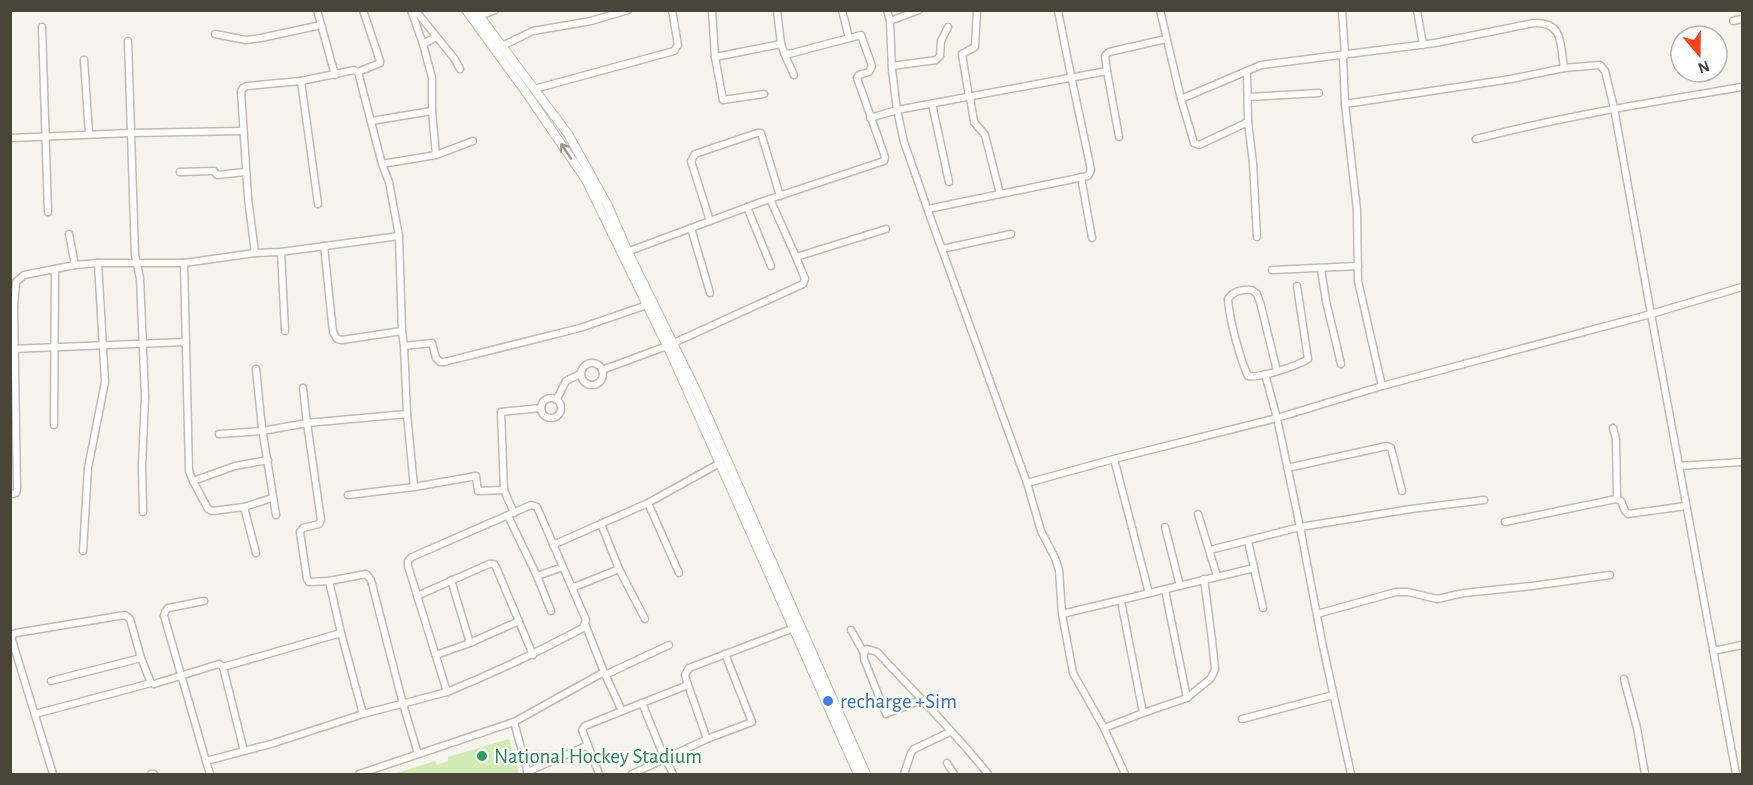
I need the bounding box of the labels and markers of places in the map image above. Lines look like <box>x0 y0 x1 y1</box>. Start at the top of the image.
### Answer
place label: recharge +Sim <box>840 691 957 712</box>
marker: recharge +Sim <box>821 694 835 708</box>
place label: National Hockey Stadium <box>494 746 702 767</box>
marker: National Hockey Stadium <box>475 749 489 763</box>

